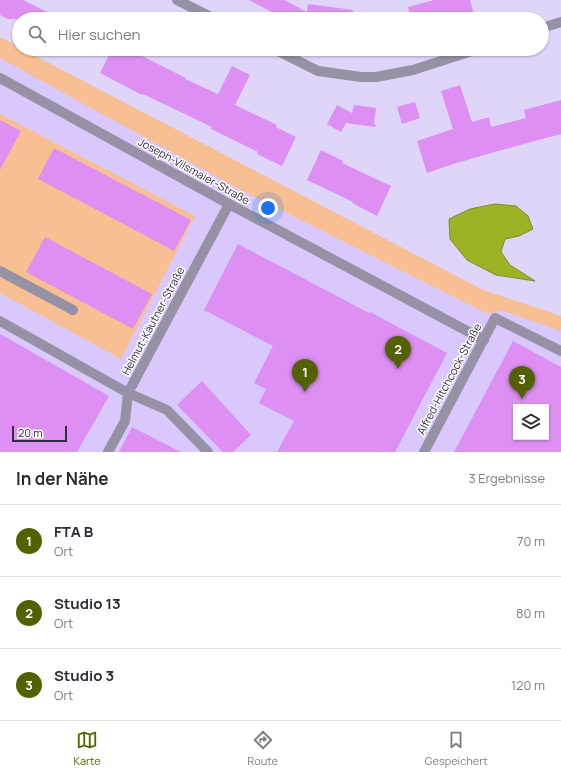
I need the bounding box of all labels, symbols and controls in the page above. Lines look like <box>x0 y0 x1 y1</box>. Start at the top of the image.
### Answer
search box <box>12 12 549 56</box>
icon: search <box>26 23 48 45</box>
text: Hier suchen <box>58 24 140 45</box>
street label: Joseph-Vilsmaier-Straße <box>136 134 253 208</box>
your location <box>258 198 278 218</box>
street label: Helmut-Käutner-Straße <box>118 264 188 378</box>
street label: Alfred-Hitchcock-Straße <box>413 320 485 437</box>
pin: 2 <box>385 336 411 369</box>
pin: 1 <box>292 359 318 392</box>
pin: 3 <box>509 366 535 399</box>
map controls <box>513 404 549 440</box>
button: layers <box>513 404 549 440</box>
scale bar <box>12 424 67 443</box>
text: 20 m <box>18 425 43 440</box>
text: In der Nähe <box>16 467 109 490</box>
text: 3 Ergebnisse <box>468 469 545 487</box>
text: FTA B <box>54 521 93 542</box>
text: 1 <box>26 532 32 550</box>
text: 70 m <box>517 532 545 550</box>
text: Ort <box>54 542 73 560</box>
text: Studio 13 <box>54 593 121 614</box>
text: 2 <box>25 604 33 622</box>
text: 80 m <box>516 604 545 622</box>
text: Ort <box>54 614 73 632</box>
text: Studio 3 <box>54 665 114 686</box>
text: 3 <box>25 676 33 694</box>
text: 120 m <box>511 676 545 694</box>
text: Ort <box>54 686 73 704</box>
tab: Karte <box>73 729 101 768</box>
tab: Route <box>247 729 278 768</box>
tab: Gespeichert <box>425 729 488 768</box>

